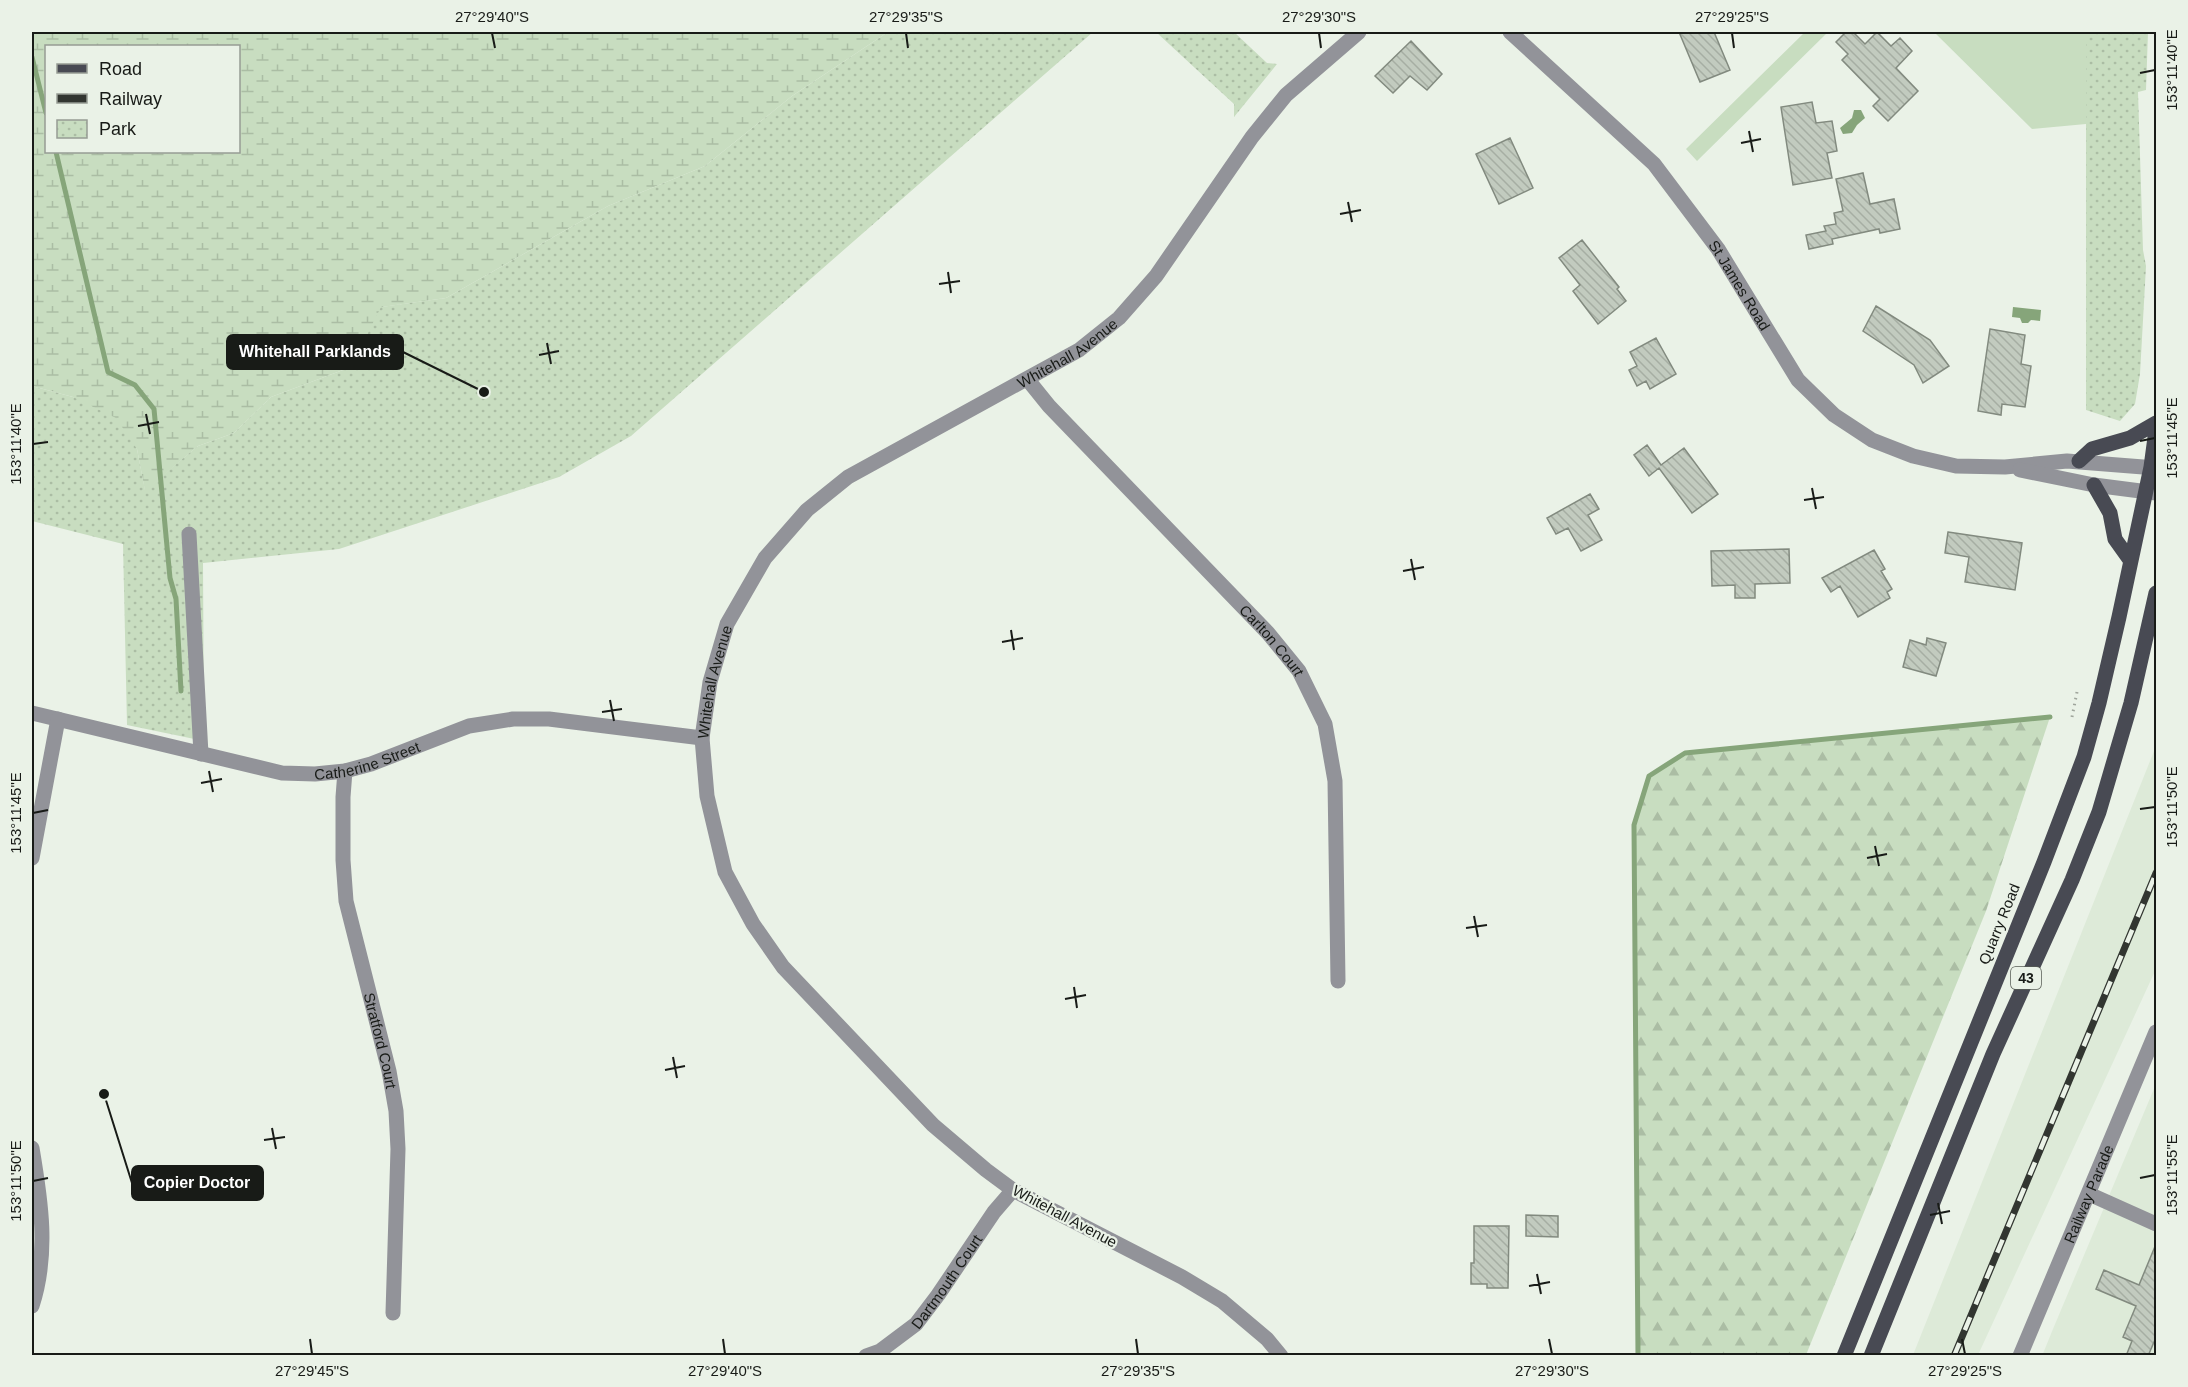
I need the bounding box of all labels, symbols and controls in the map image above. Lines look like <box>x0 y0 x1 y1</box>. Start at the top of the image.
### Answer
text: 27°29'40"S <box>455 8 529 25</box>
text: 27°29'35"S <box>869 8 943 25</box>
text: 27°29'30"S <box>1282 8 1356 25</box>
text: 27°29'25"S <box>1695 8 1769 25</box>
text: 153°11'40"E <box>2163 29 2180 111</box>
legend <box>45 45 240 153</box>
text: Road <box>99 59 142 79</box>
text: Railway <box>99 89 162 109</box>
text: Park <box>99 119 137 139</box>
street label: St James Road <box>1706 237 1774 333</box>
street label: Whitehall Avenue <box>1014 314 1120 391</box>
callout: Whitehall Parklands <box>227 335 403 369</box>
text: Whitehall Parklands <box>239 343 391 360</box>
text: 153°11'45"E <box>2163 397 2180 479</box>
text: 153°11'40"E <box>7 403 24 485</box>
street label: Carlton Court <box>1237 601 1309 679</box>
street label: Whitehall Avenue <box>694 623 735 739</box>
street label: Catherine Street <box>313 737 423 783</box>
text: 153°11'50"E <box>2163 766 2180 848</box>
text: 153°11'45"E <box>7 772 24 854</box>
street label: Quarry Road <box>1975 881 2023 967</box>
road number: 43 <box>2011 967 2041 989</box>
street label: Stratford Court <box>361 991 401 1091</box>
text: 153°11'55"E <box>2163 1134 2180 1216</box>
text: 153°11'50"E <box>7 1140 24 1222</box>
street label: Railway Parade <box>2060 1142 2116 1245</box>
callout: Copier Doctor <box>132 1166 263 1200</box>
text: Copier Doctor <box>144 1174 250 1191</box>
street label: Whitehall Avenue <box>1010 1181 1120 1251</box>
street label: Dartmouth Court <box>907 1231 985 1332</box>
text: 27°29'45"S <box>275 1362 349 1379</box>
text: 27°29'40"S <box>688 1362 762 1379</box>
text: 27°29'35"S <box>1101 1362 1175 1379</box>
text: 27°29'30"S <box>1515 1362 1589 1379</box>
text: 27°29'25"S <box>1928 1362 2002 1379</box>

